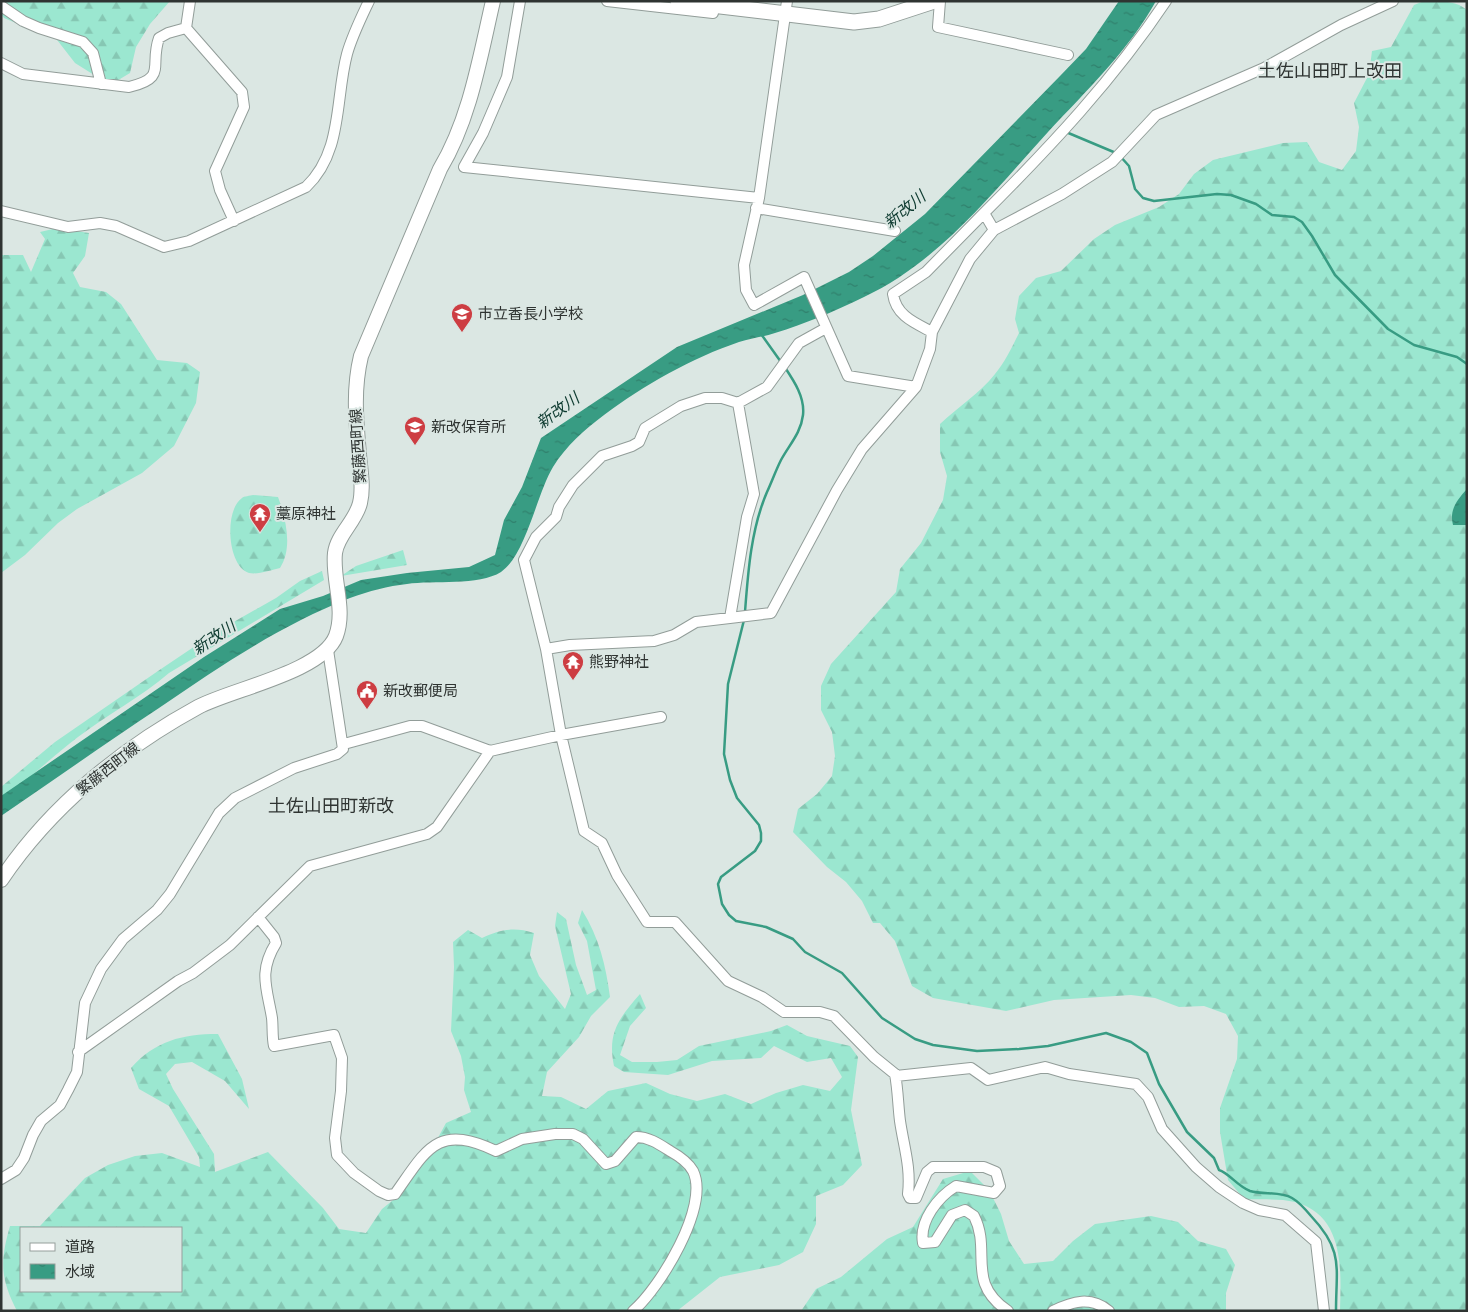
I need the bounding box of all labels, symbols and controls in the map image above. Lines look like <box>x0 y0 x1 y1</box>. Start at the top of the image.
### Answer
district label: 土佐山田町上改田 <box>1258 60 1402 82</box>
water label: 新改川 <box>880 186 931 233</box>
school or university icon: 市立香長小学校 <box>450 302 474 333</box>
place label: 市立香長小学校 <box>478 305 583 323</box>
water label: 新改川 <box>533 388 585 433</box>
street label: 繁藤西町線 <box>346 408 370 484</box>
school or university icon: 新改保育所 <box>403 415 427 446</box>
place label: 新改保育所 <box>431 418 506 436</box>
temple icon: 藁原神社 <box>248 502 272 533</box>
place label: 藁原神社 <box>276 505 336 523</box>
water label: 新改川 <box>189 615 241 660</box>
temple icon: 熊野神社 <box>561 650 585 681</box>
place label: 熊野神社 <box>589 653 649 671</box>
public building icon: 新改郵便局 <box>355 679 379 710</box>
place label: 新改郵便局 <box>383 682 458 700</box>
street label: 繁藤西町線 <box>73 739 143 799</box>
district label: 土佐山田町新改 <box>268 795 394 817</box>
legend <box>20 1227 182 1292</box>
text: 道路 <box>65 1238 95 1256</box>
text: 水域 <box>65 1263 95 1281</box>

